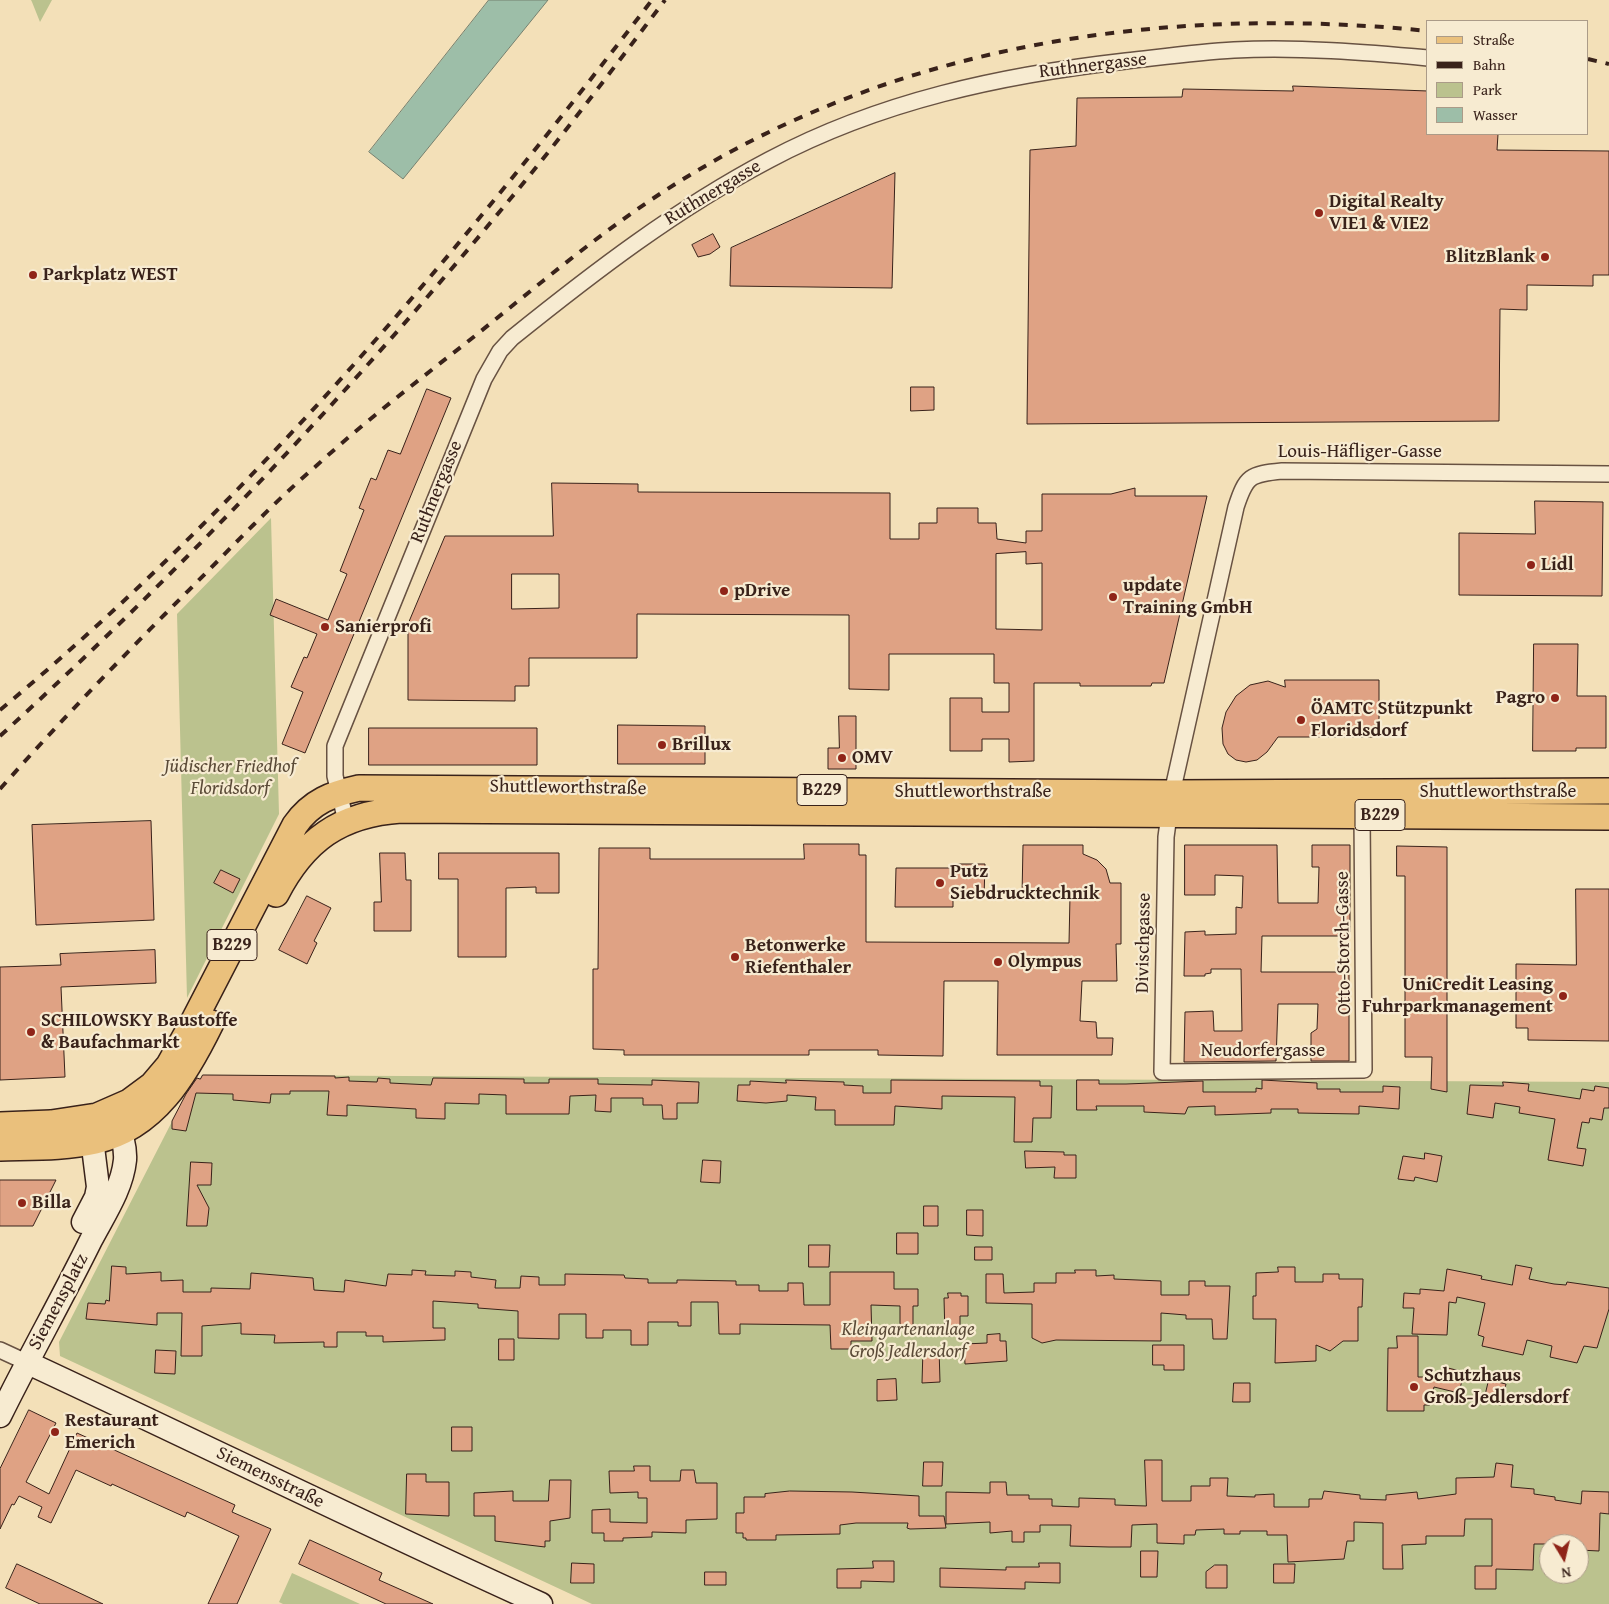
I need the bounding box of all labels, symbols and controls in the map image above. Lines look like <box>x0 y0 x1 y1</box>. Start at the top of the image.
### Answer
legend <box>1426 20 1589 135</box>
text: Straße <box>1473 29 1515 50</box>
street label: Ruthnergasse <box>1038 48 1148 84</box>
text: Bahn <box>1473 54 1505 75</box>
text: Park <box>1473 79 1502 100</box>
text: Wasser <box>1473 104 1517 125</box>
street label: Ruthnergasse <box>661 155 765 231</box>
place label: Digital Realty VIE1 & VIE2 <box>1329 191 1444 235</box>
marker: Digital Realty VIE1 & VIE2 <box>1313 207 1325 219</box>
place label: BlitzBlank <box>1446 246 1535 268</box>
marker: BlitzBlank <box>1539 251 1551 263</box>
place label: Parkplatz WEST <box>43 264 178 286</box>
marker: Parkplatz WEST <box>27 269 39 281</box>
street label: Ruthnergasse <box>406 437 468 547</box>
street label: Louis-Häfliger-Gasse <box>1278 441 1442 463</box>
place label: Lidl <box>1541 554 1574 576</box>
marker: Lidl <box>1525 559 1537 571</box>
place label: update Training GmbH <box>1123 575 1252 619</box>
place label: pDrive <box>734 580 790 602</box>
marker: pDrive <box>718 585 730 597</box>
marker: update Training GmbH <box>1107 591 1119 603</box>
place label: Sanierprofi <box>335 616 432 638</box>
marker: Sanierprofi <box>319 621 331 633</box>
place label: Pagro <box>1496 687 1545 709</box>
marker: Pagro <box>1549 692 1561 704</box>
place label: ÖAMTC Stützpunkt Floridsdorf <box>1311 698 1473 742</box>
marker: ÖAMTC Stützpunkt Floridsdorf <box>1295 714 1307 726</box>
place label: Brillux <box>672 734 731 756</box>
marker: Brillux <box>656 739 668 751</box>
place label: OMV <box>852 747 893 769</box>
marker: OMV <box>836 752 848 764</box>
park label: Jüdischer Friedhof Floridsdorf <box>164 756 296 800</box>
road number: B229 <box>797 774 847 806</box>
street label: Shuttleworthstraße <box>489 775 647 801</box>
street label: Shuttleworthstraße <box>895 781 1051 803</box>
street label: Shuttleworthstraße <box>1420 781 1576 803</box>
road number: B229 <box>1355 800 1405 830</box>
place label: Putz Siebdrucktechnik <box>950 861 1100 905</box>
street label: Otto-Storch-Gasse <box>1331 871 1357 1015</box>
marker: Putz Siebdrucktechnik <box>934 877 946 889</box>
street label: Divischgasse <box>1132 893 1156 993</box>
road number: B229 <box>207 930 257 960</box>
place label: Betonwerke Riefenthaler <box>745 935 851 979</box>
marker: Betonwerke Riefenthaler <box>729 951 741 963</box>
place label: Olympus <box>1008 951 1082 973</box>
marker: Olympus <box>992 956 1004 968</box>
place label: UniCredit Leasing Fuhrparkmanagement <box>1362 974 1553 1018</box>
marker: UniCredit Leasing Fuhrparkmanagement <box>1557 990 1569 1002</box>
place label: SCHILOWSKY Baustoffe & Baufachmarkt <box>41 1010 238 1054</box>
marker: SCHILOWSKY Baustoffe & Baufachmarkt <box>25 1026 37 1038</box>
street label: Neudorfergasse <box>1201 1040 1325 1062</box>
place label: Billa <box>32 1192 71 1214</box>
marker: Billa <box>16 1197 28 1209</box>
street label: Siemensplatz <box>24 1250 94 1354</box>
park label: Kleingartenanlage Groß Jedlersdorf <box>841 1319 975 1363</box>
place label: Schutzhaus Groß-Jedlersdorf <box>1424 1365 1569 1409</box>
marker: Schutzhaus Groß-Jedlersdorf <box>1408 1381 1420 1393</box>
place label: Restaurant Emerich <box>65 1410 159 1454</box>
marker: Restaurant Emerich <box>49 1426 61 1438</box>
street label: Siemensstraße <box>212 1442 328 1514</box>
north arrow <box>1539 1534 1589 1584</box>
text: N <box>1560 1562 1572 1583</box>

